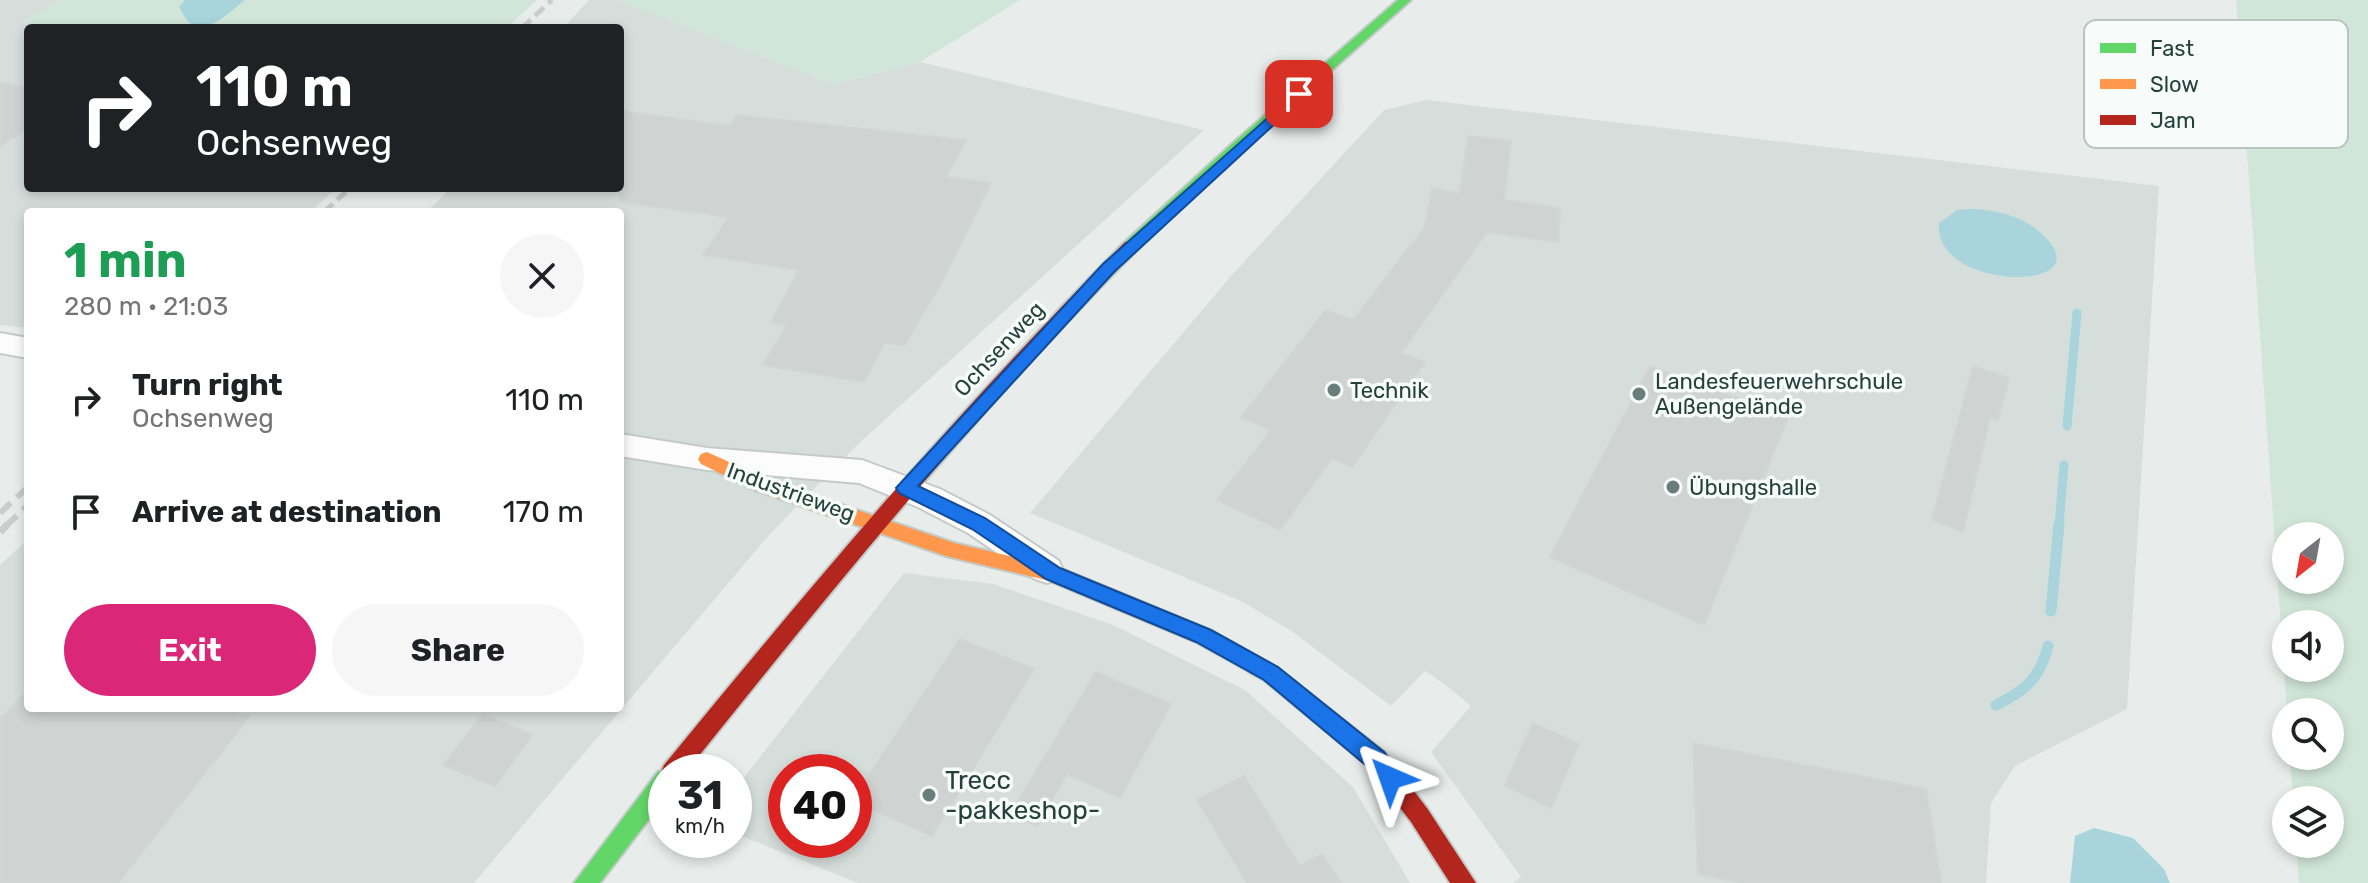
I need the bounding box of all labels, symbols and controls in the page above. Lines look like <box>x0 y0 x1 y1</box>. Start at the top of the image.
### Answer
legend <box>2084 20 2348 148</box>
text: Fast <box>2150 35 2195 62</box>
text: 110 m <box>196 54 353 120</box>
icon: right <box>64 56 168 160</box>
pin <box>1265 60 1333 128</box>
text: Slow <box>2150 71 2199 98</box>
icon: arrive <box>1277 72 1321 116</box>
text: Jam <box>2150 107 2196 134</box>
text: Ochsenweg <box>196 121 392 164</box>
text: 1 min <box>64 232 187 289</box>
button: close <box>500 234 584 318</box>
text: 280 m · 21:03 <box>64 291 228 322</box>
street label: Ochsenweg <box>948 296 1050 402</box>
text: Turn right <box>132 367 283 403</box>
place label: Landesfeuerwehrschule Außengelände <box>1655 368 1903 420</box>
place label: Technik <box>1350 377 1429 404</box>
icon: right <box>64 378 108 422</box>
marker: Technik <box>1325 381 1343 399</box>
text: 110 m <box>505 382 584 418</box>
marker: Landesfeuerwehrschule Außengelände <box>1630 385 1648 403</box>
text: Ochsenweg <box>132 403 274 434</box>
street label: Industrieweg <box>723 456 859 528</box>
place label: Übungshalle <box>1689 474 1817 501</box>
marker: Übungshalle <box>1664 478 1682 496</box>
icon: arrive <box>64 490 108 534</box>
text: Arrive at destination <box>132 494 442 530</box>
text: 170 m <box>503 494 584 530</box>
north arrow <box>2272 522 2344 594</box>
map controls <box>2272 522 2344 858</box>
button: Exit <box>64 604 316 696</box>
button: Share <box>332 604 584 696</box>
button: sound <box>2272 610 2344 682</box>
button: search <box>2272 698 2344 770</box>
position arrow <box>1348 736 1432 820</box>
speed limit sign: 40 <box>768 754 872 858</box>
place label: Trecc -pakkeshop- <box>945 765 1100 826</box>
text: 31 <box>677 772 723 819</box>
marker: Trecc -pakkeshop- <box>920 786 938 804</box>
button: layers <box>2272 786 2344 858</box>
text: km/h <box>675 814 725 838</box>

